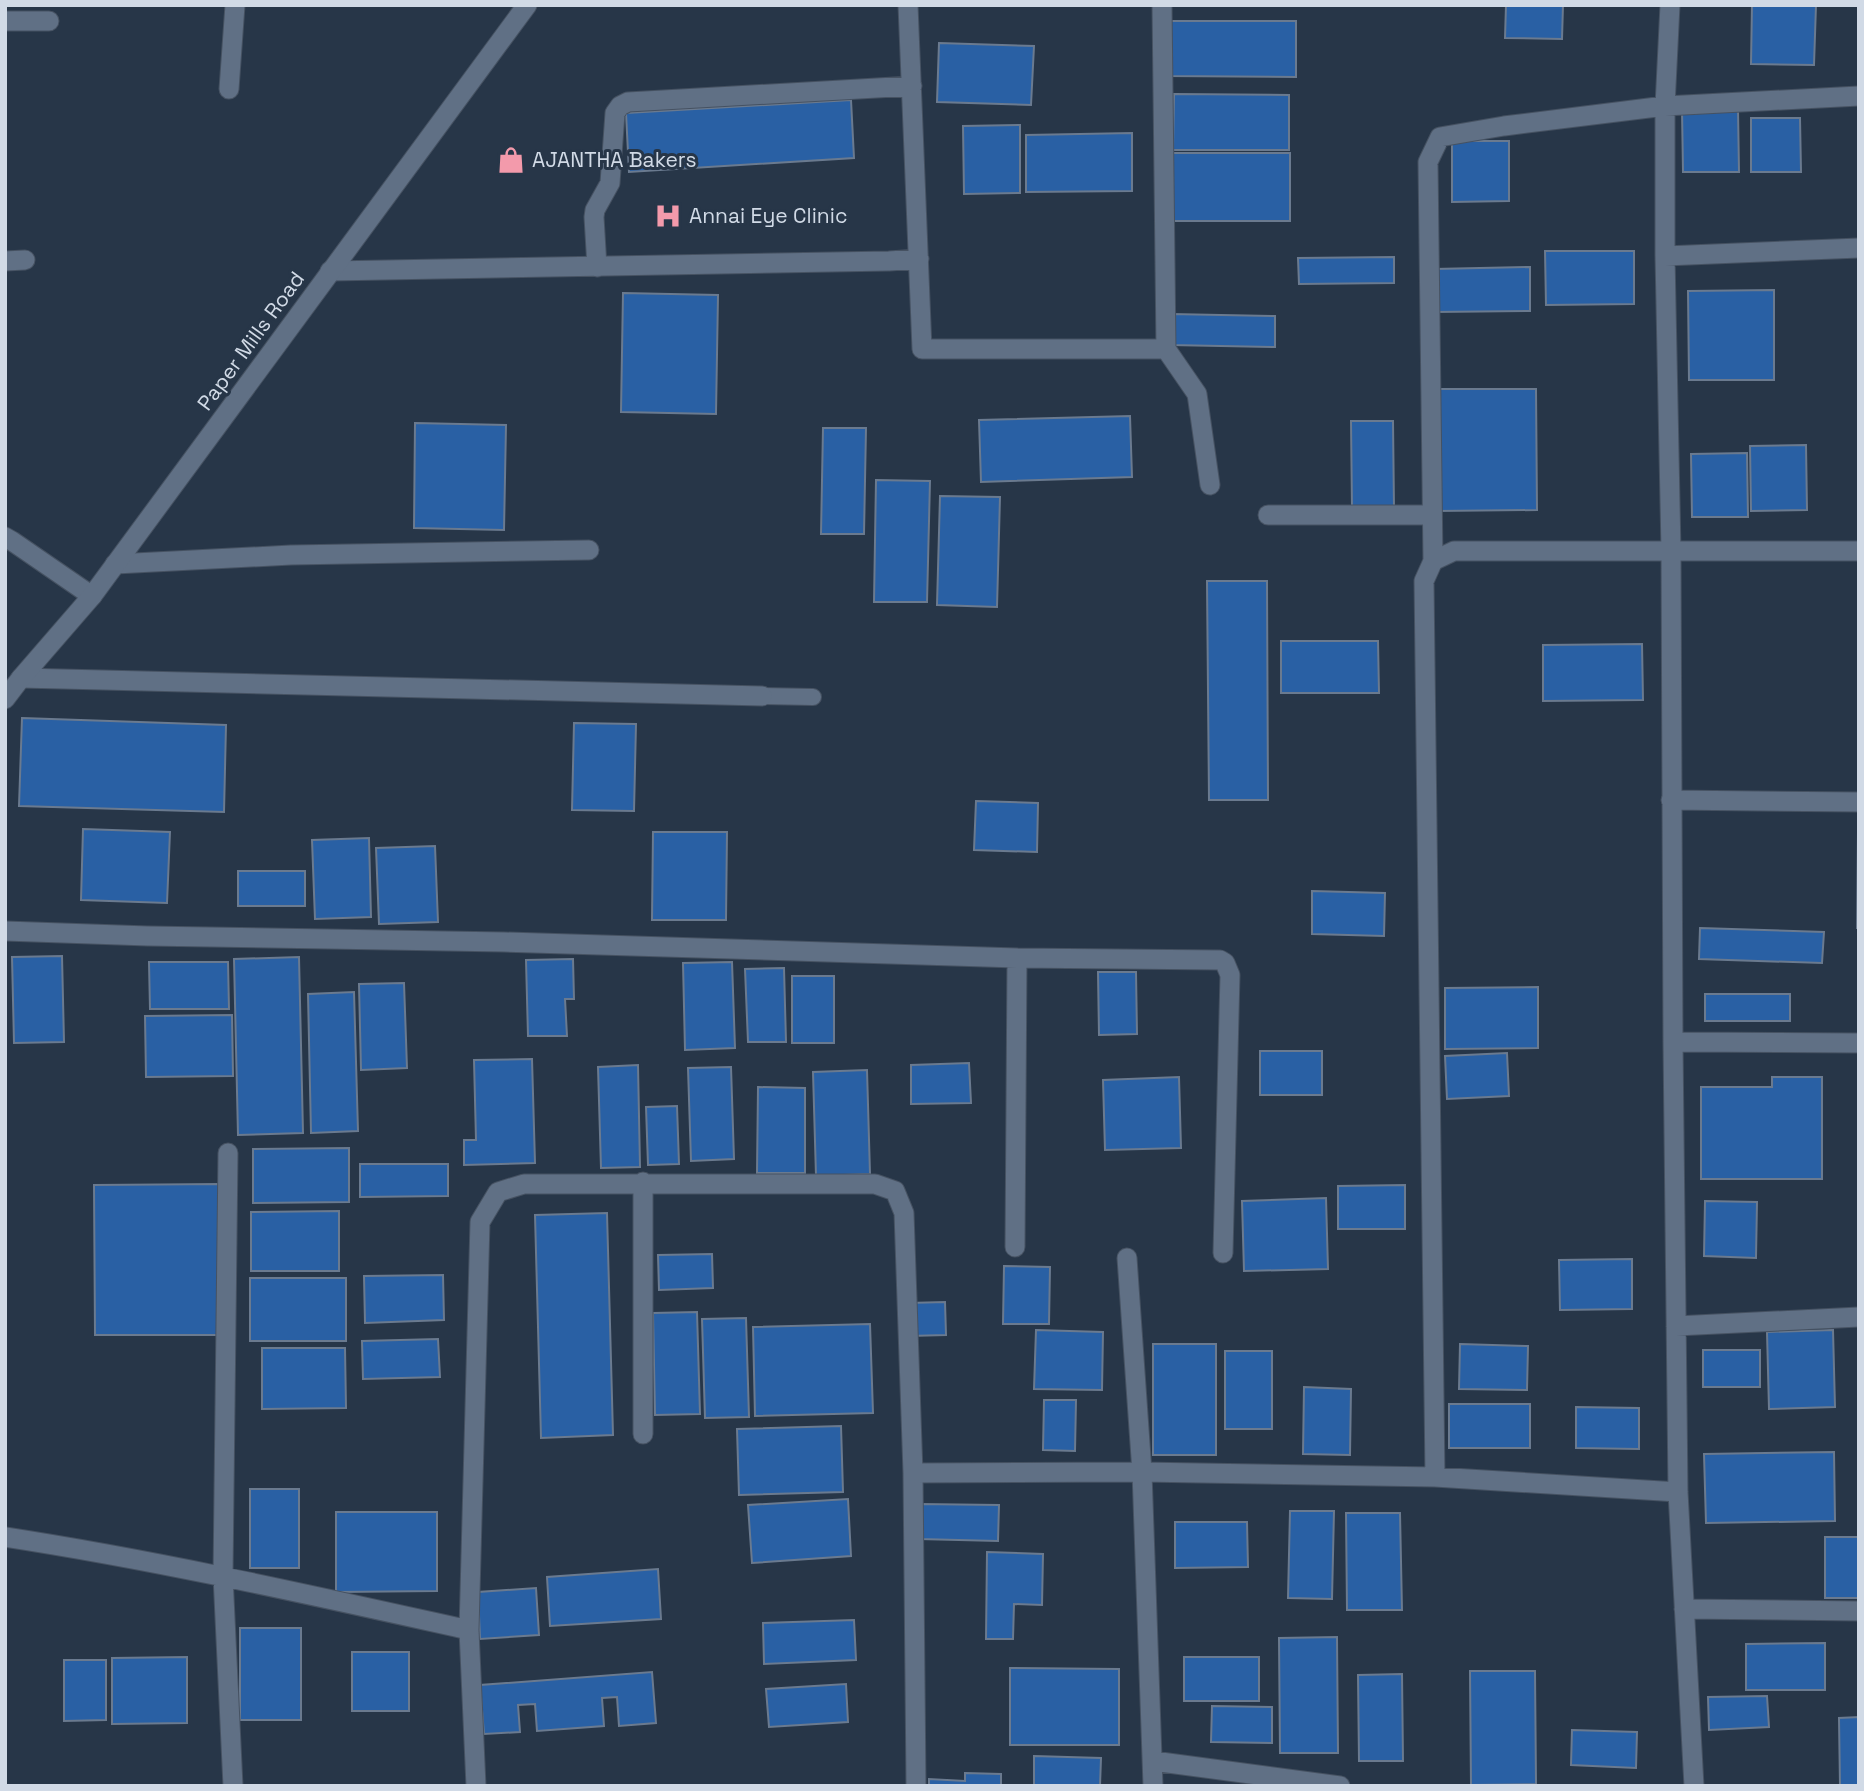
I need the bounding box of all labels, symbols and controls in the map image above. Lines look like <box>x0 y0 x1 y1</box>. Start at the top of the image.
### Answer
shop icon: AJANTHA Bakers <box>496 145 526 175</box>
place label: AJANTHA Bakers <box>532 146 697 173</box>
hospital icon: Annai Eye Clinic <box>653 201 683 231</box>
place label: Annai Eye Clinic <box>689 202 847 229</box>
street label: Paper Mills Road <box>191 266 310 416</box>

